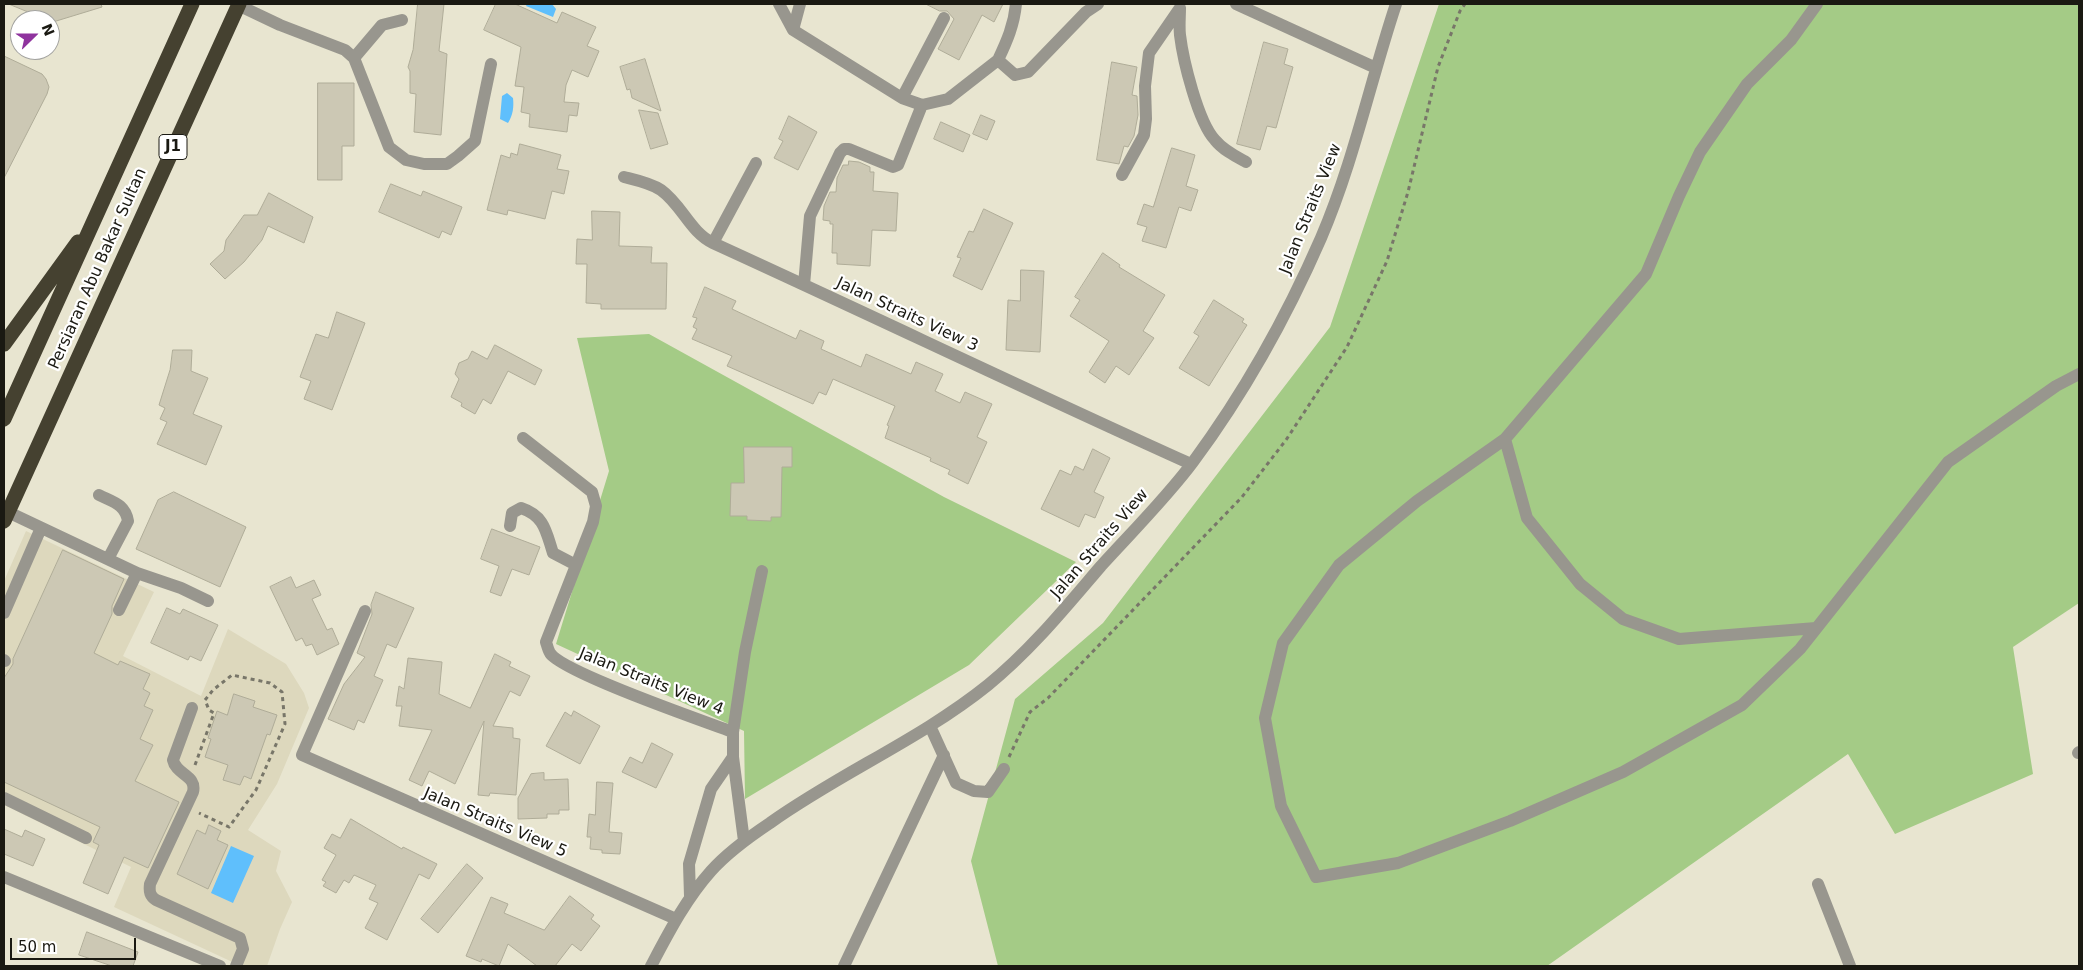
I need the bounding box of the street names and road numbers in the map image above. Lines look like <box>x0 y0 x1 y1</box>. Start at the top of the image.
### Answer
road number: J1 <box>159 134 187 160</box>
street label: Jalan Straits View <box>1276 141 1346 277</box>
street label: Persiaran Abu Bakar Sultan <box>45 165 151 373</box>
street label: Jalan Straits View 3 <box>833 274 981 356</box>
street label: Jalan Straits View <box>1047 485 1153 603</box>
street label: Jalan Straits View 4 <box>576 644 726 720</box>
street label: Jalan Straits View 5 <box>420 784 570 862</box>

